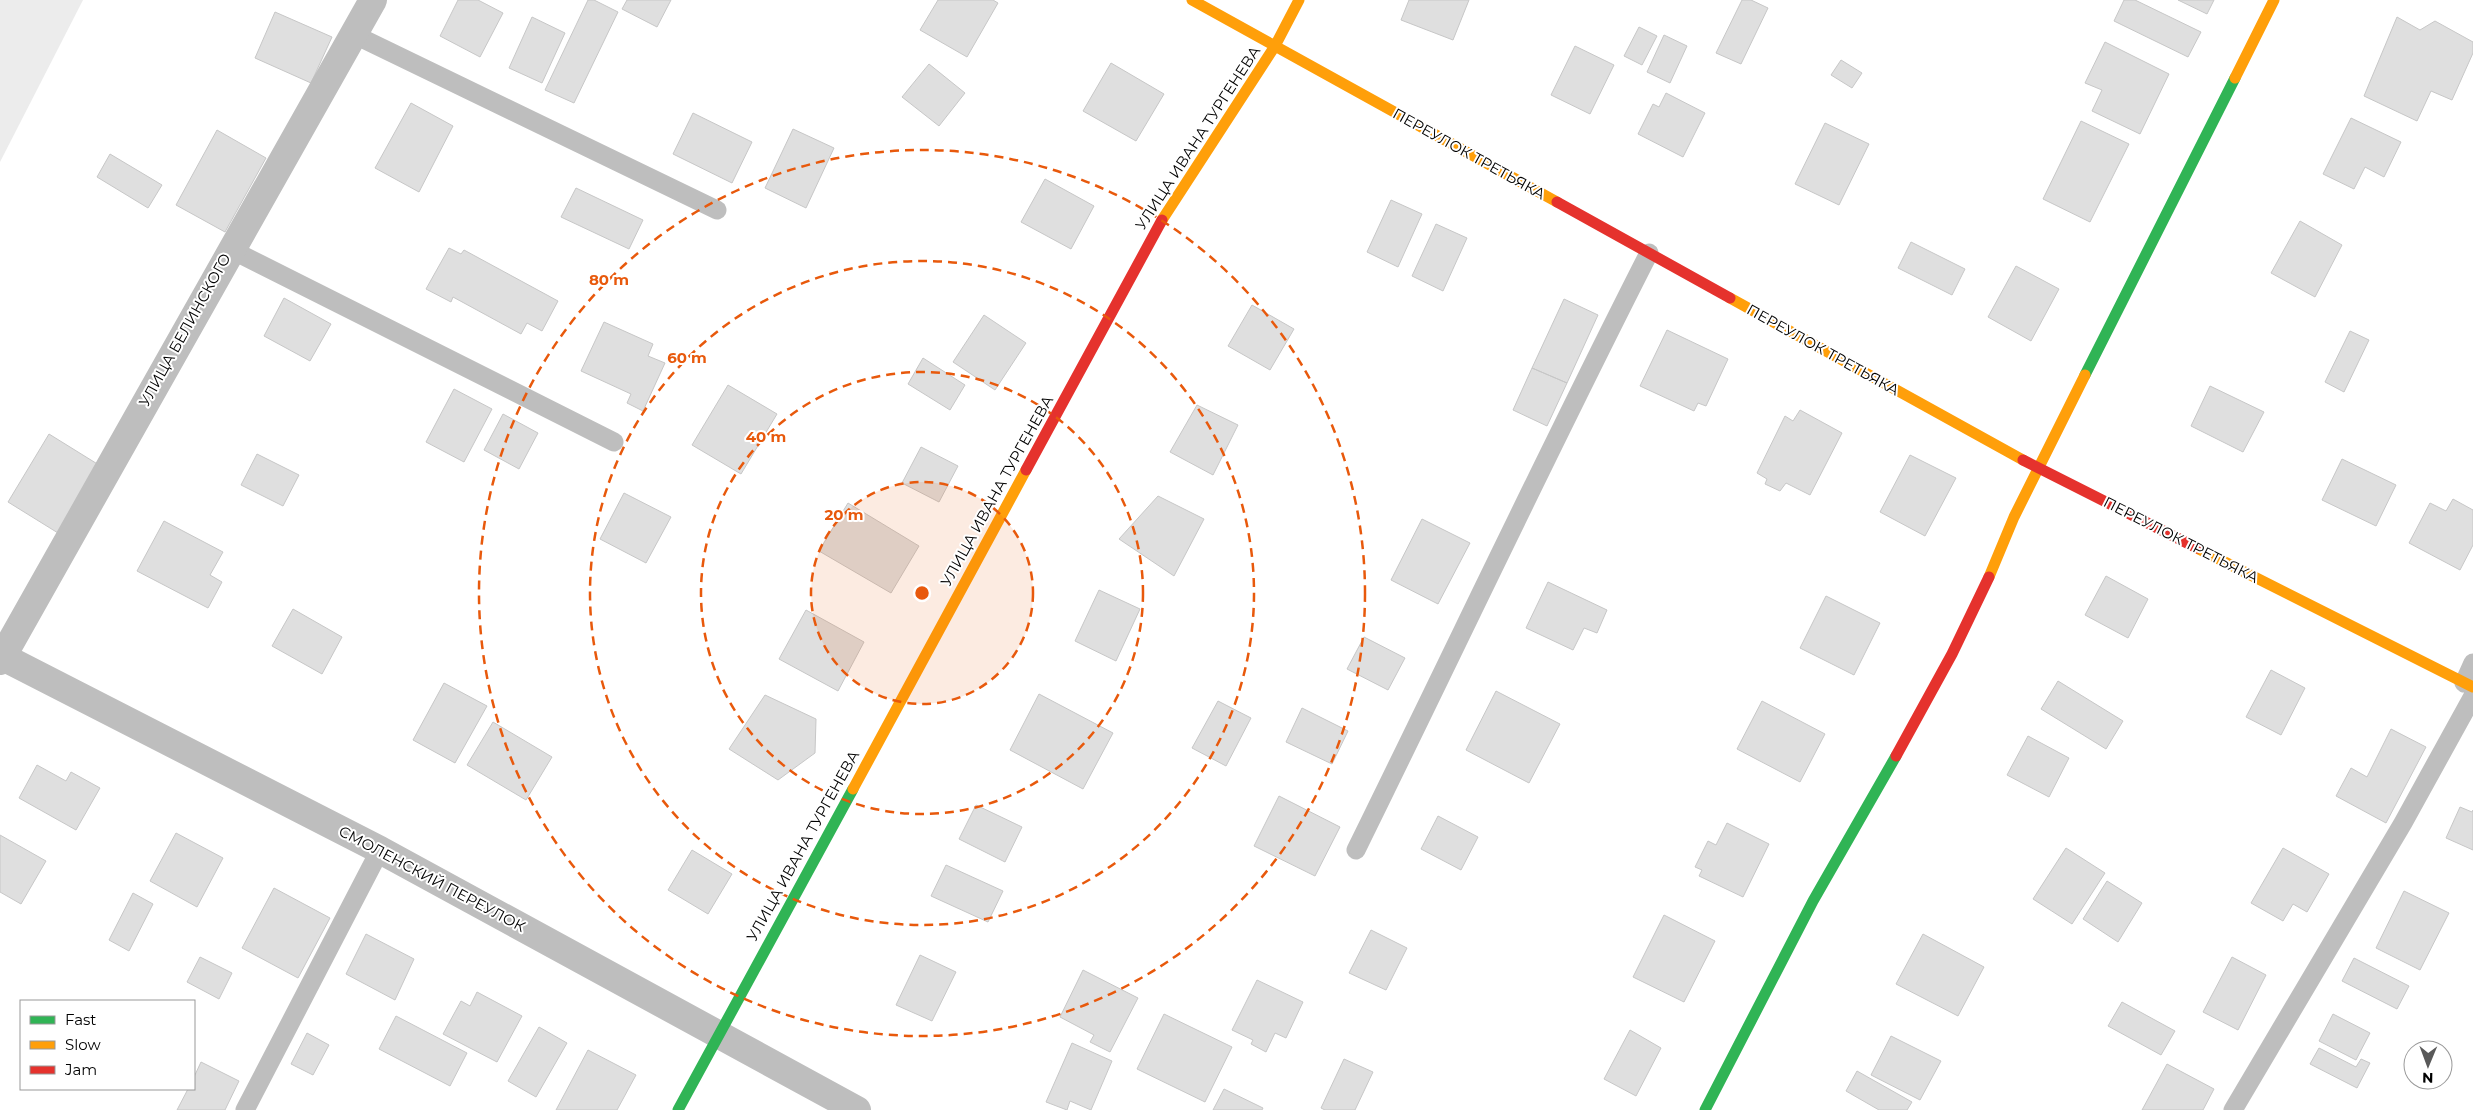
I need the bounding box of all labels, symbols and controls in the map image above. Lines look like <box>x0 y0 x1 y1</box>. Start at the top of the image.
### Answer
street label: УЛИЦА ИВАНА ТУРГЕНЕВА <box>1131 42 1264 233</box>
street label: ПЕРЕУЛОК ТРЕТЬЯКА <box>1390 104 1549 203</box>
street label: УЛИЦА БЕЛИНСКОГО <box>134 250 235 410</box>
text: 80 m <box>589 270 629 289</box>
street label: ПЕРЕУЛОК ТРЕТЬЯКА <box>1744 300 1903 399</box>
text: 60 m <box>667 348 707 367</box>
street label: УЛИЦА ИВАНА ТУРГЕНЕВА <box>936 392 1057 590</box>
text: 40 m <box>746 427 786 446</box>
street label: ПЕРЕУЛОК ТРЕТЬЯКА <box>2100 492 2262 587</box>
text: 20 m <box>824 505 864 524</box>
centre of rings <box>913 584 931 602</box>
street label: УЛИЦА ИВАНА ТУРГЕНЕВА <box>742 747 863 945</box>
street label: СМОЛЕНСКИЙ ПЕРЕУЛОК <box>336 821 529 936</box>
legend <box>20 1000 195 1090</box>
text: Fast <box>65 1010 96 1029</box>
text: Slow <box>65 1035 101 1054</box>
north arrow <box>2403 1040 2453 1090</box>
text: Jam <box>64 1060 97 1079</box>
text: N <box>2422 1069 2434 1087</box>

